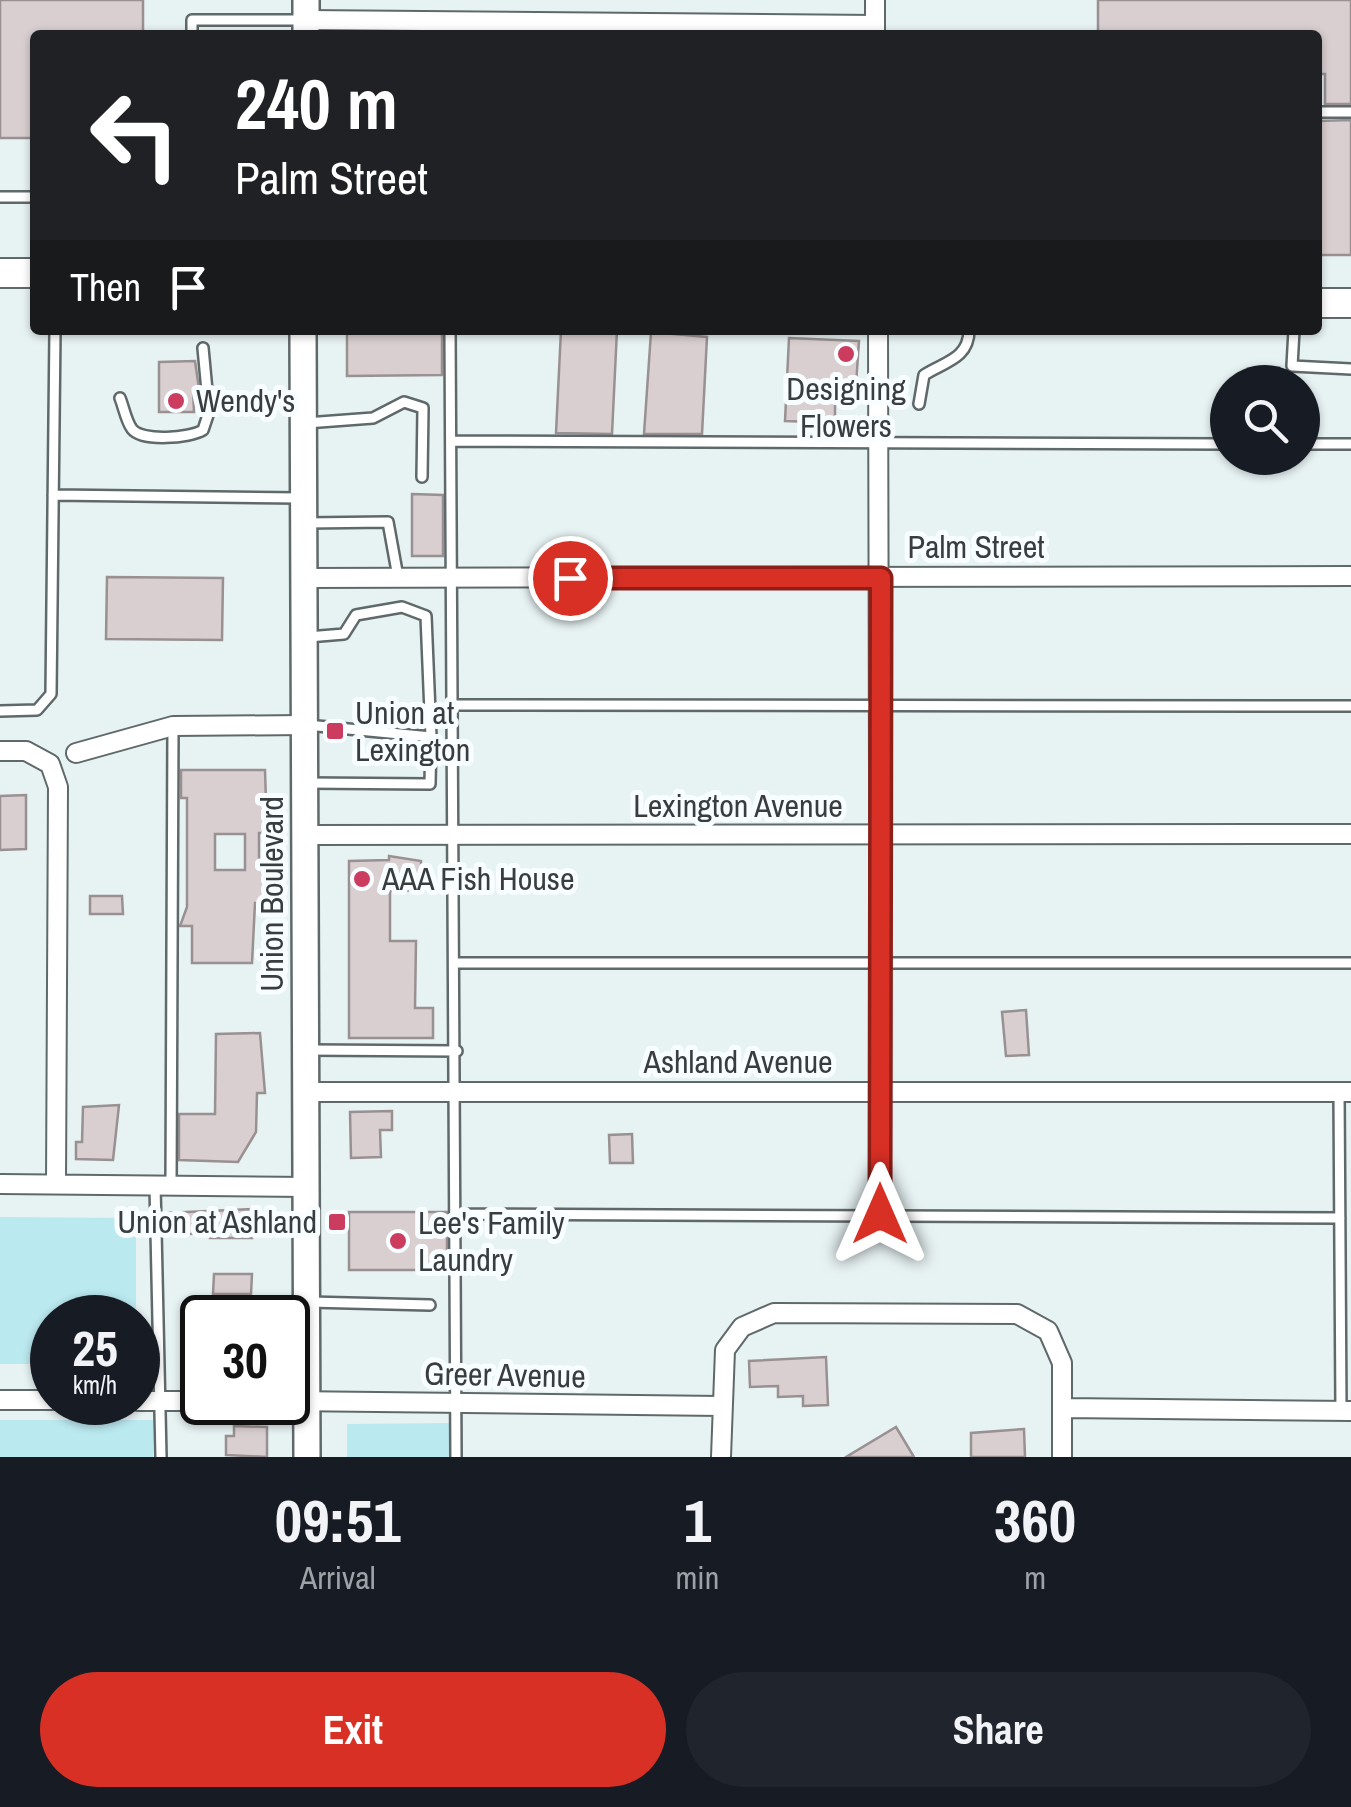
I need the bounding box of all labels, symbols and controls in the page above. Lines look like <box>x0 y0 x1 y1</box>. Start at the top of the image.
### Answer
text: 240 m <box>235 57 398 151</box>
icon: left <box>70 70 200 200</box>
text: Palm Street <box>235 147 428 208</box>
icon: arrive <box>161 260 216 315</box>
text: Then <box>70 262 141 313</box>
marker: Designing Flowers <box>835 343 857 365</box>
map controls <box>1210 365 1320 475</box>
button: search <box>1210 365 1320 475</box>
place label: Designing Flowers <box>786 367 906 447</box>
place label: Wendy's <box>196 379 295 422</box>
marker: Wendy's <box>165 390 187 412</box>
street label: Palm Street <box>907 525 1045 568</box>
pin <box>528 536 613 621</box>
icon: arrive <box>543 551 598 606</box>
place label: Union at Lexington <box>355 691 470 771</box>
marker: Union at Lexington <box>324 720 346 742</box>
street label: Lexington Avenue <box>633 784 843 827</box>
street label: Union Boulevard <box>250 796 293 992</box>
place label: AAA Fish House <box>381 857 575 900</box>
marker: AAA Fish House <box>351 868 373 890</box>
street label: Ashland Avenue <box>642 1040 833 1083</box>
position arrow <box>828 1162 932 1266</box>
place label: Union at Ashland <box>117 1200 317 1243</box>
place label: Lee's Family Laundry <box>418 1201 565 1281</box>
marker: Union at Ashland <box>326 1211 348 1233</box>
marker: Lee's Family Laundry <box>387 1230 409 1252</box>
speed limit sign: 30 <box>180 1295 310 1425</box>
text: 25 <box>72 1314 118 1382</box>
street label: Greer Avenue <box>424 1352 586 1397</box>
text: km/h <box>73 1368 117 1402</box>
text: 09:51 <box>275 1480 401 1561</box>
text: 1 <box>684 1480 711 1561</box>
text: 360 <box>994 1480 1076 1561</box>
text: Arrival <box>300 1556 376 1599</box>
text: min <box>675 1556 719 1599</box>
text: m <box>1024 1556 1046 1599</box>
button: Exit <box>40 1672 666 1787</box>
button: Share <box>686 1672 1311 1787</box>

